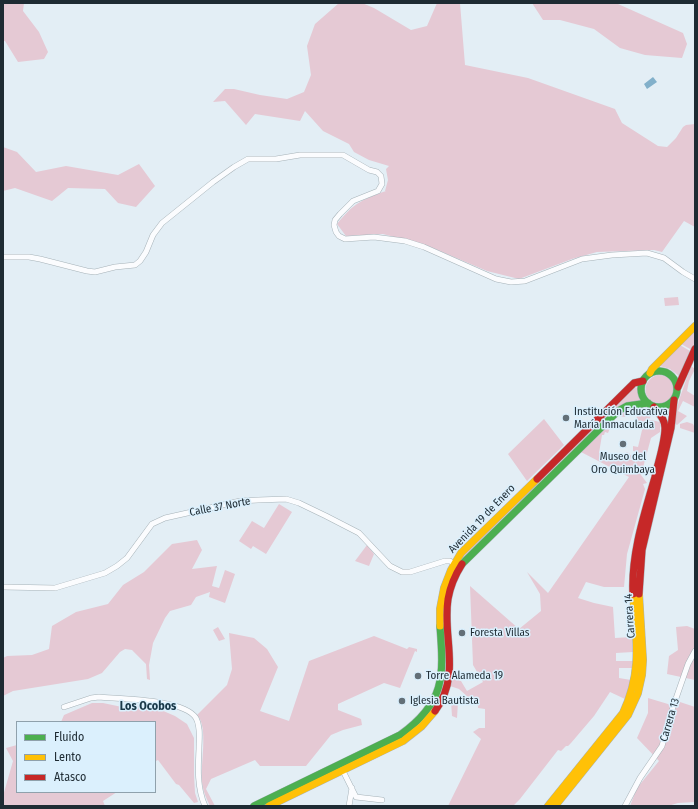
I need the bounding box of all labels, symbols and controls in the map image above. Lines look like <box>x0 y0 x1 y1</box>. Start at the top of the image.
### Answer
place label: Institución Educativa María Inmaculada <box>574 405 668 431</box>
marker: Institución Educativa María Inmaculada <box>561 413 571 423</box>
marker: Museo del Oro Quimbaya <box>618 439 628 449</box>
place label: Museo del Oro Quimbaya <box>591 450 655 476</box>
street label: Avenida 19 de Enero <box>446 482 518 556</box>
street label: Calle 37 Norte <box>188 495 252 519</box>
street label: Carrera 14 <box>622 593 638 639</box>
place label: Foresta Villas <box>470 626 530 640</box>
marker: Foresta Villas <box>457 628 467 638</box>
place label: Torre Alameda 19 <box>426 669 503 683</box>
marker: Torre Alameda 19 <box>413 671 423 681</box>
place label: Iglesia Bautista <box>410 694 479 708</box>
marker: Iglesia Bautista <box>397 696 407 706</box>
street label: Carrera 13 <box>658 697 682 743</box>
district label: Los Ocobos <box>120 700 176 714</box>
legend <box>16 721 156 793</box>
text: Fluido <box>54 730 84 744</box>
text: Lento <box>54 750 81 764</box>
text: Atasco <box>54 770 86 784</box>

